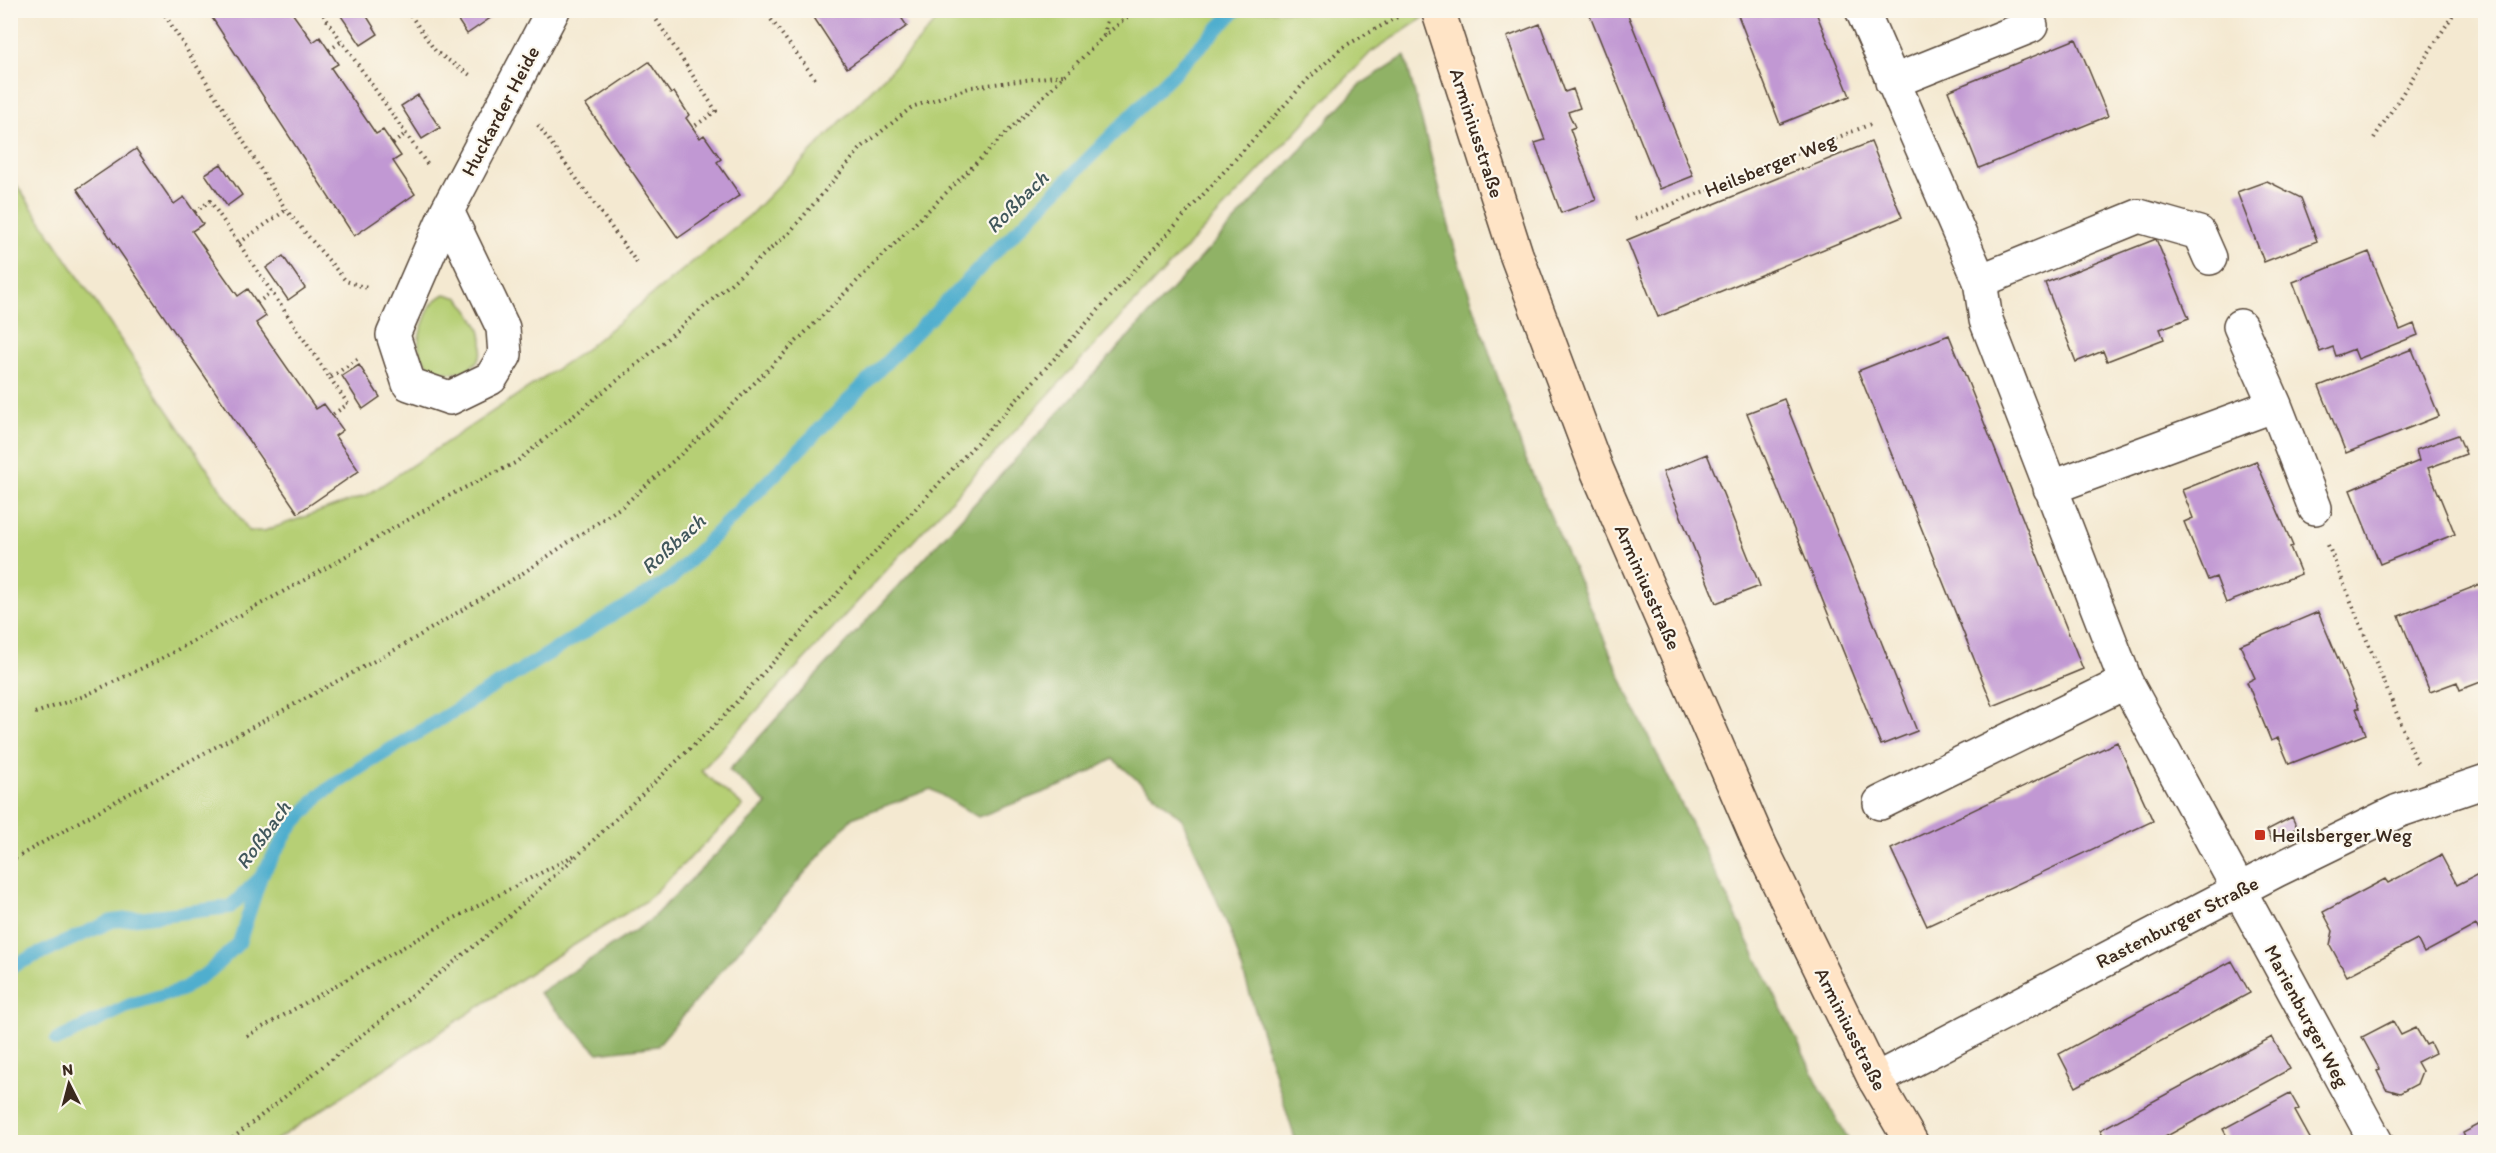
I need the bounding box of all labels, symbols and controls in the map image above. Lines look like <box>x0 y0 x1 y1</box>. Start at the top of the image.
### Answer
street label: Huckarder Heide <box>456 42 544 180</box>
street label: Arminiusstraße <box>1445 65 1509 201</box>
street label: Heilsberger Weg <box>1701 127 1840 202</box>
water label: Roßbach <box>980 165 1054 238</box>
water label: Roßbach <box>635 508 711 579</box>
street label: Arminiusstraße <box>1610 520 1686 654</box>
water label: Roßbach <box>230 795 296 874</box>
place label: Heilsberger Weg <box>2272 823 2413 847</box>
marker: Heilsberger Weg <box>2253 828 2267 842</box>
street label: Rastenburger Straße <box>2092 871 2262 973</box>
street label: Marienburger Weg <box>2259 941 2355 1092</box>
street label: Arminiusstraße <box>1810 963 1892 1095</box>
north arrow <box>39 1054 99 1114</box>
text: N <box>61 1060 74 1080</box>

